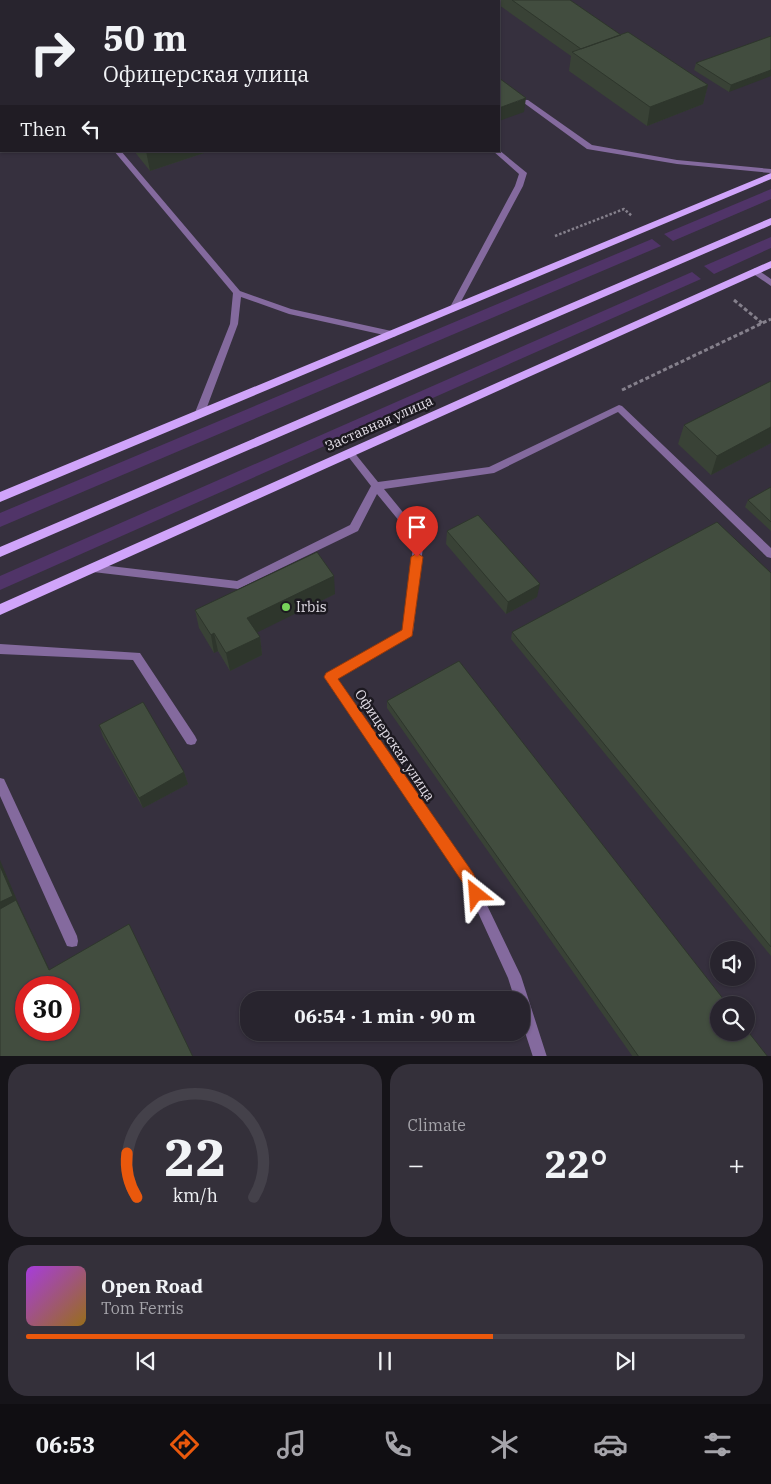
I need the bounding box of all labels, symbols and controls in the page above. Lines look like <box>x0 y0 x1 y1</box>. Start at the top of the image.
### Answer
text: 50 m <box>103 15 187 61</box>
icon: right <box>20 20 85 85</box>
text: Офицерская улица <box>103 59 309 88</box>
icon: left <box>77 115 105 143</box>
text: Then <box>20 117 67 141</box>
street label: Заставная улица <box>322 391 436 455</box>
pin <box>396 506 438 557</box>
icon: arrive <box>403 513 431 541</box>
place label: Irbis <box>296 598 327 616</box>
marker: Irbis <box>280 601 292 613</box>
street label: Офицерская улица <box>351 686 439 805</box>
position arrow <box>449 867 501 919</box>
map controls <box>710 941 755 1041</box>
button: sound <box>710 941 755 986</box>
speed limit sign: 30 <box>15 976 80 1041</box>
button: search <box>710 996 755 1041</box>
text: 06:54 · 1 min · 90 m <box>294 1004 476 1028</box>
text: Climate <box>408 1115 466 1135</box>
text: 22 <box>164 1123 226 1190</box>
text: 22° <box>545 1139 608 1188</box>
text: − <box>408 1146 424 1183</box>
text: + <box>728 1146 745 1183</box>
text: km/h <box>172 1184 217 1207</box>
text: Open Road <box>101 1274 203 1298</box>
text: Tom Ferris <box>101 1298 184 1318</box>
icon: previous <box>132 1347 160 1375</box>
icon: pause <box>371 1347 399 1375</box>
icon: next <box>611 1347 639 1375</box>
icon: directions <box>167 1427 202 1462</box>
icon: music <box>274 1427 309 1462</box>
icon: phone <box>380 1427 415 1462</box>
icon: climate <box>487 1427 522 1462</box>
icon: car <box>593 1427 628 1462</box>
icon: filters <box>700 1427 735 1462</box>
text: 06:53 <box>36 1430 95 1459</box>

